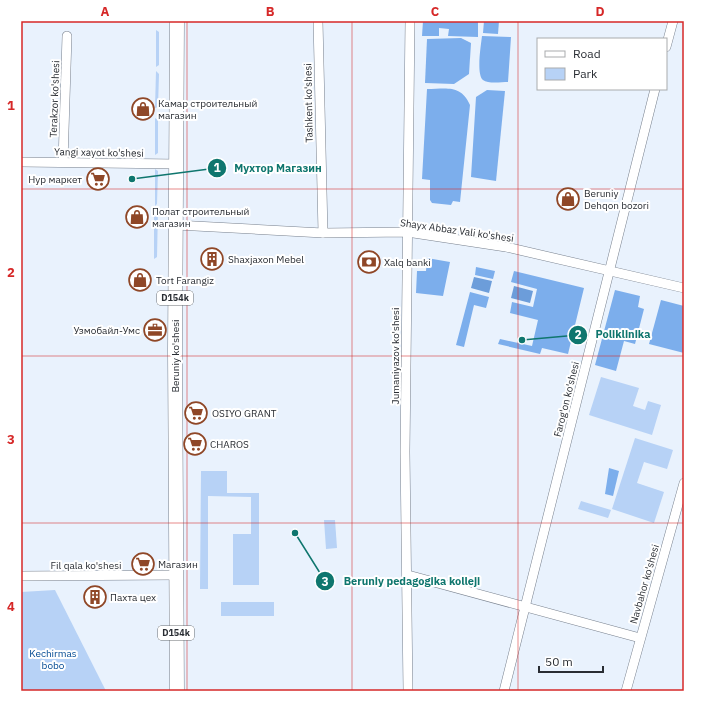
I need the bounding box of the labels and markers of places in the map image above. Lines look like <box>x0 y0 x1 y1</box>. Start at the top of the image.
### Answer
shop icon: Камар строительный магазин <box>130 96 156 122</box>
place label: Камар строительный магазин <box>158 97 257 122</box>
callout: Мухтор Магазин <box>207 157 330 180</box>
supermarket icon: Нур маркет <box>85 166 111 192</box>
place label: Нур маркет <box>28 173 82 186</box>
shop icon: Beruniy Dehqon bozori <box>555 186 581 212</box>
place label: Beruniy Dehqon bozori <box>584 187 649 212</box>
shop icon: Полат строительный магазин <box>124 204 150 230</box>
place label: Полат строительный магазин <box>152 205 249 230</box>
building icon: Shaxjaxon Mebel <box>199 246 225 272</box>
bank icon: Xalq banki <box>356 249 382 275</box>
place label: Shaxjaxon Mebel <box>228 253 304 266</box>
place label: Xalq banki <box>384 256 431 269</box>
shop icon: Tort Farangiz <box>127 267 153 293</box>
place label: Tort Farangiz <box>156 274 214 287</box>
office icon: Узмобайл-Умс <box>142 317 168 343</box>
callout: Poliklinika <box>568 323 659 346</box>
place label: Узмобайл-Умс <box>73 324 140 337</box>
supermarket icon: OSIYO GRANT <box>183 400 209 426</box>
place label: OSIYO GRANT <box>212 407 277 420</box>
supermarket icon: CHAROS <box>182 431 208 457</box>
place label: CHAROS <box>210 438 249 451</box>
supermarket icon: Магазин <box>130 551 156 577</box>
place label: Магазин <box>158 558 198 571</box>
callout: Beruniy pedagogika kolleji <box>315 570 488 593</box>
building icon: Пахта цех <box>82 584 108 610</box>
place label: Пахта цех <box>110 591 156 604</box>

